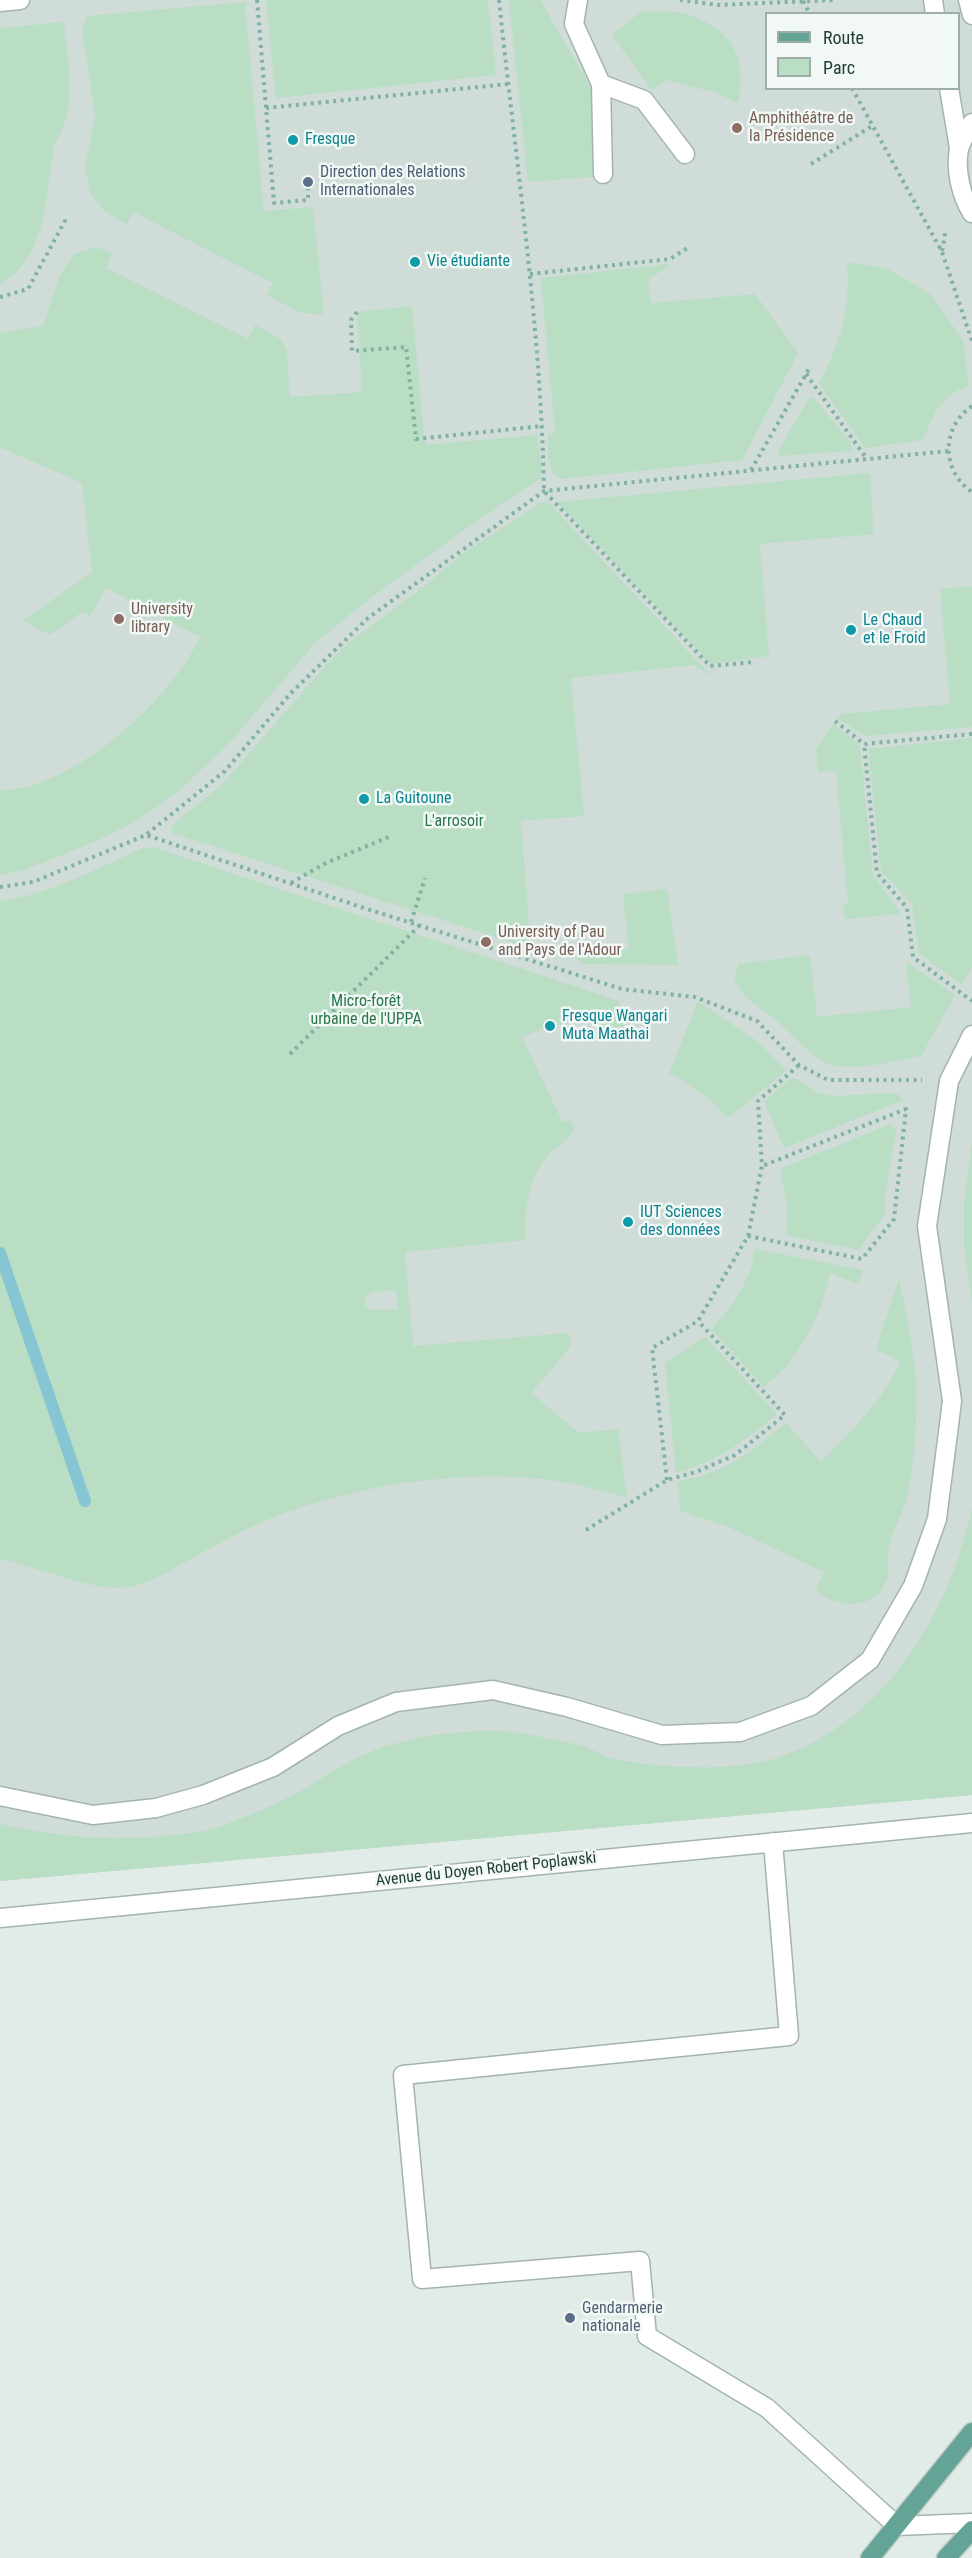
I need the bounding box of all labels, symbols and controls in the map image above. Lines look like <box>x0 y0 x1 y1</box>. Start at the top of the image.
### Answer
legend <box>765 12 960 90</box>
text: Route <box>823 27 864 48</box>
text: Parc <box>823 57 855 78</box>
place label: Amphithéâtre de la Présidence <box>749 109 853 147</box>
marker: Amphithéâtre de la Présidence <box>730 121 744 135</box>
place label: Fresque <box>305 130 355 150</box>
marker: Fresque <box>286 133 300 147</box>
place label: Direction des Relations Internationales <box>320 163 466 201</box>
marker: Direction des Relations Internationales <box>301 175 315 189</box>
place label: Vie étudiante <box>427 252 510 272</box>
marker: Vie étudiante <box>408 255 422 269</box>
place label: University library <box>131 600 193 638</box>
place label: Le Chaud et le Froid <box>863 611 926 649</box>
marker: University library <box>112 612 126 626</box>
marker: Le Chaud et le Froid <box>844 623 858 637</box>
place label: La Guitoune <box>376 789 451 809</box>
marker: La Guitoune <box>357 792 371 806</box>
park label: L'arrosoir <box>424 812 484 832</box>
place label: University of Pau and Pays de l'Adour <box>498 923 621 961</box>
marker: University of Pau and Pays de l'Adour <box>479 935 493 949</box>
park label: Micro-forêt urbaine de l'UPPA <box>310 992 422 1030</box>
place label: Fresque Wangari Muta Maathai <box>562 1007 667 1045</box>
marker: Fresque Wangari Muta Maathai <box>543 1019 557 1033</box>
place label: IUT Sciences des données <box>640 1203 722 1241</box>
marker: IUT Sciences des données <box>621 1215 635 1229</box>
street label: Avenue du Doyen Robert Poplawski <box>375 1849 597 1891</box>
place label: Gendarmerie nationale <box>582 2299 663 2337</box>
marker: Gendarmerie nationale <box>563 2311 577 2325</box>

